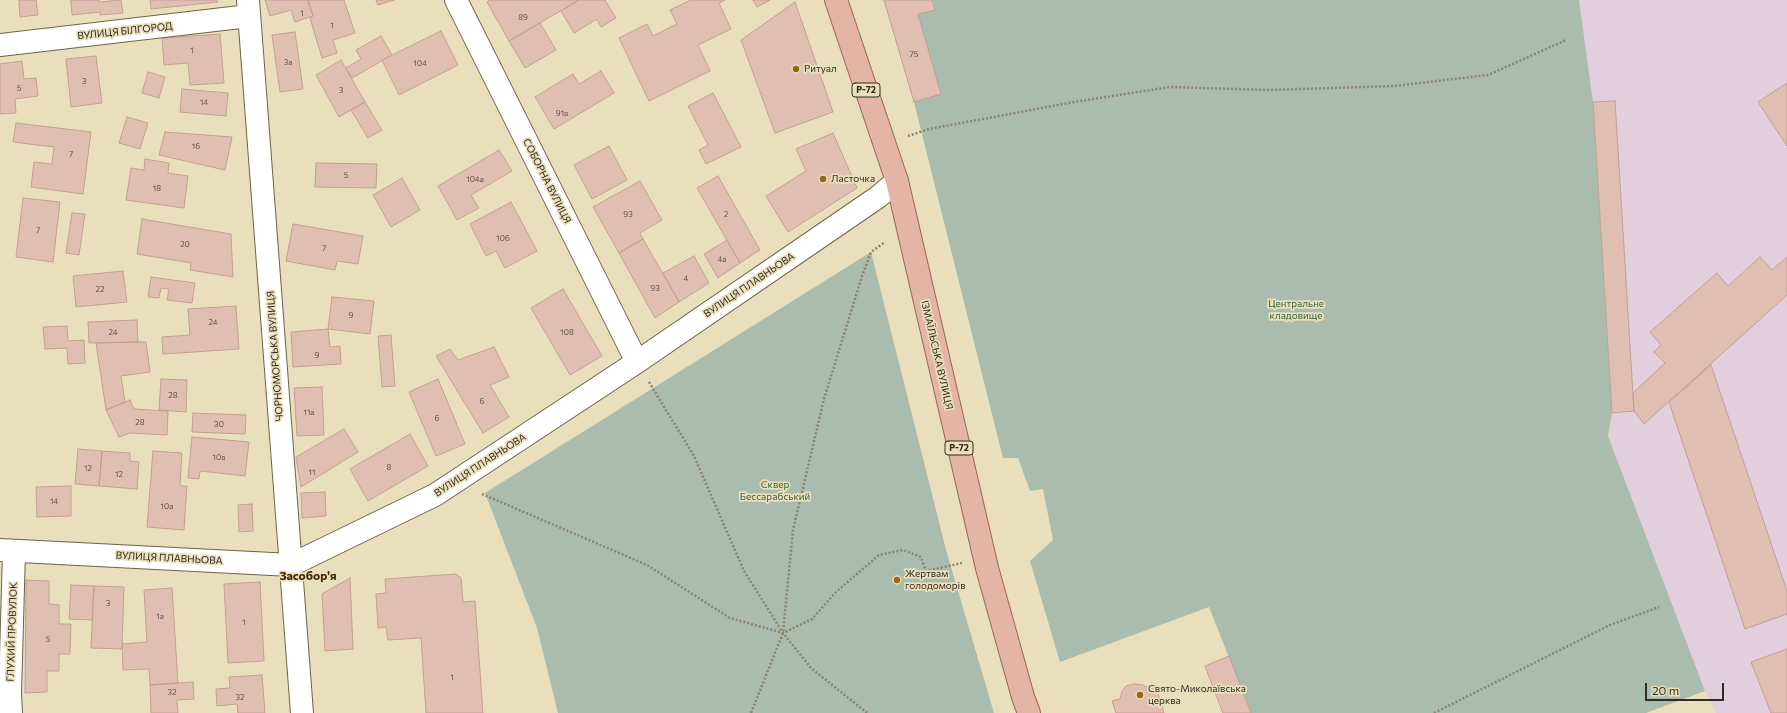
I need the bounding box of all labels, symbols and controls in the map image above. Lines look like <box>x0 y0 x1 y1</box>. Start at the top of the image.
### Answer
house number: 1 <box>300 8 304 18</box>
house number: 89 <box>518 12 528 22</box>
street label: ВУЛИЦЯ БІЛГОРОД <box>77 20 173 42</box>
house number: 1 <box>330 20 334 30</box>
house number: 1 <box>190 45 194 55</box>
house number: 75 <box>910 49 918 59</box>
house number: 3а <box>284 57 292 67</box>
house number: 104 <box>413 58 427 68</box>
place label: Ритуал <box>804 63 837 75</box>
marker: Ритуал <box>791 64 801 74</box>
house number: 3 <box>82 76 86 86</box>
house number: 5 <box>17 83 21 93</box>
road number: Р-72 <box>852 83 880 97</box>
house number: 3 <box>339 85 343 95</box>
house number: 14 <box>200 97 208 107</box>
house number: 91а <box>556 108 568 118</box>
street label: СОБОРНА ВУЛИЦЯ <box>520 137 574 225</box>
house number: 16 <box>192 141 200 151</box>
house number: 7 <box>69 149 73 159</box>
house number: 5 <box>344 170 348 180</box>
place label: Ласточка <box>831 173 875 185</box>
house number: 104а <box>466 174 484 184</box>
marker: Ласточка <box>818 174 828 184</box>
house number: 18 <box>153 183 161 193</box>
house number: 93 <box>623 209 633 219</box>
house number: 2 <box>724 209 728 219</box>
house number: 7 <box>36 225 40 235</box>
house number: 106 <box>496 233 510 243</box>
house number: 20 <box>180 239 190 249</box>
house number: 7 <box>322 243 326 253</box>
street label: ВУЛИЦЯ ПЛАВНЬОВА <box>701 250 797 320</box>
house number: 4а <box>718 254 726 264</box>
house number: 4 <box>684 273 688 283</box>
house number: 93 <box>650 283 660 293</box>
house number: 22 <box>96 284 104 294</box>
street label: ЧОРНОМОРСЬКА ВУЛИЦЯ <box>264 290 286 422</box>
park label: Центральне кладовище <box>1268 298 1324 322</box>
street label: ІЗМАЇЛЬСЬКА ВУЛИЦЯ <box>919 299 955 411</box>
house number: 9 <box>349 310 353 320</box>
house number: 24 <box>208 317 218 327</box>
house number: 24 <box>108 327 118 337</box>
house number: 108 <box>560 327 574 337</box>
house number: 9 <box>315 350 319 360</box>
house number: 28 <box>168 390 178 400</box>
house number: 6 <box>480 396 484 406</box>
house number: 11а <box>304 407 314 417</box>
house number: 6 <box>435 413 439 423</box>
house number: 28 <box>135 417 145 427</box>
house number: 30 <box>214 419 224 429</box>
street label: ВУЛИЦЯ ПЛАВНЬОВА <box>432 431 528 499</box>
road number: Р-72 <box>945 441 973 455</box>
house number: 10а <box>213 452 225 462</box>
house number: 8 <box>387 462 391 472</box>
house number: 12 <box>84 463 92 473</box>
house number: 11 <box>309 467 315 477</box>
house number: 12 <box>115 469 123 479</box>
park label: Сквер Бессарабський <box>740 479 810 502</box>
house number: 14 <box>50 496 58 506</box>
house number: 10а <box>161 501 173 511</box>
street label: ВУЛИЦЯ ПЛАВНЬОВА <box>115 549 223 567</box>
place label: Жертвам голодоморів <box>905 568 965 592</box>
district label: Засобор'я <box>279 569 337 583</box>
marker: Жертвам голодоморів <box>892 575 902 585</box>
street label: ГЛУХИЙ ПРОВУЛОК <box>4 582 20 682</box>
house number: 3 <box>106 598 110 608</box>
house number: 1а <box>156 611 164 621</box>
house number: 1 <box>242 617 246 627</box>
house number: 5 <box>46 634 50 644</box>
house number: 1 <box>450 672 454 682</box>
scale bar <box>1647 675 1726 701</box>
place label: Свято-Миколаївська церква <box>1148 683 1246 706</box>
text: 20 m <box>1652 683 1679 697</box>
house number: 32 <box>168 687 176 697</box>
marker: Свято-Миколаївська церква <box>1135 690 1145 700</box>
house number: 32 <box>236 692 244 702</box>

